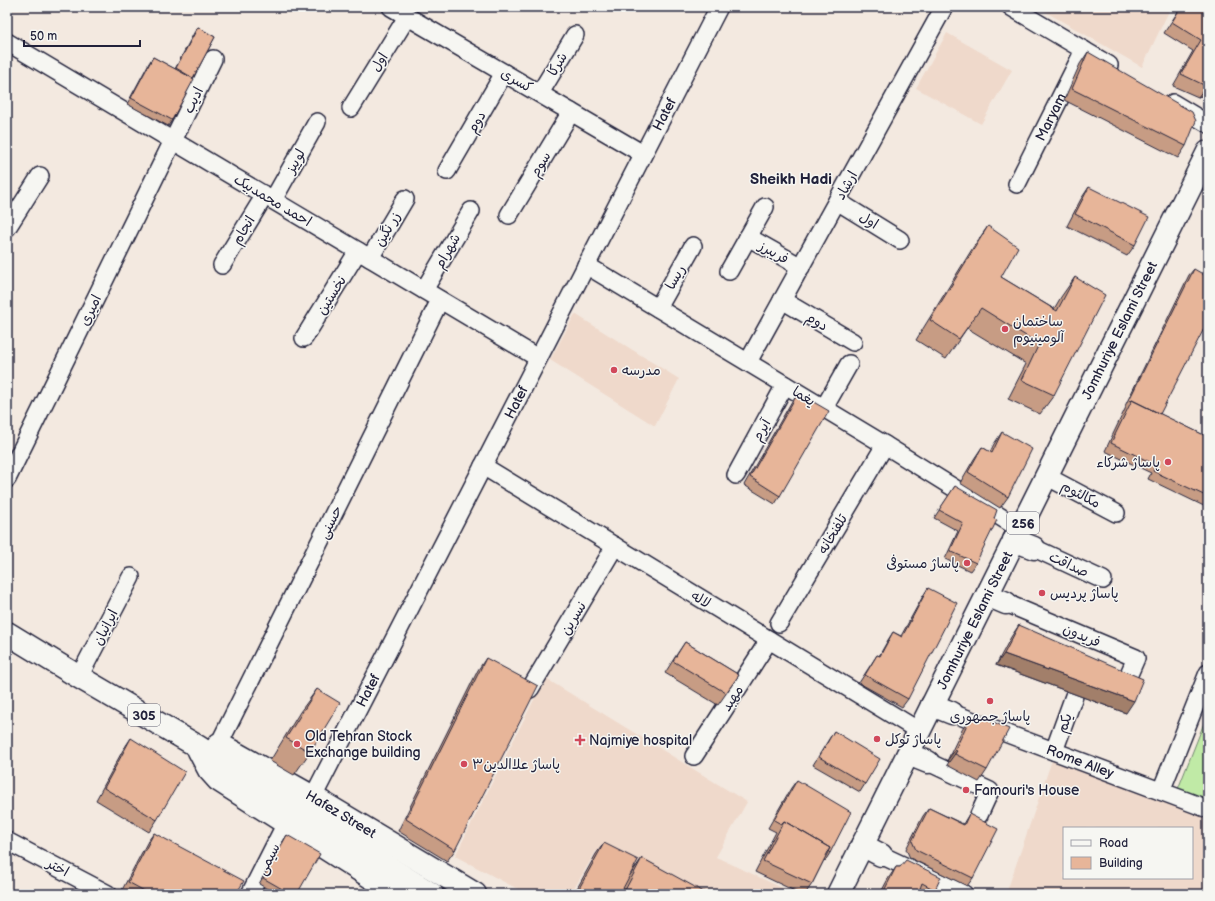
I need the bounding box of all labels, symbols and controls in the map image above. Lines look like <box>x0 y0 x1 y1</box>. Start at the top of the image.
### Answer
scale bar <box>24 22 140 48</box>
text: 50 m <box>30 29 57 44</box>
street label: شرکا <box>544 49 571 79</box>
street label: اول <box>367 50 392 75</box>
street label: کسری <box>498 65 536 96</box>
street label: ادیب <box>180 84 207 116</box>
street label: Maryam <box>1032 90 1070 144</box>
street label: Hatef <box>649 94 680 133</box>
street label: دوم <box>463 108 491 137</box>
street label: لوییز <box>281 146 310 178</box>
street label: سوم <box>526 148 557 182</box>
street label: ارشاد <box>832 168 861 203</box>
district label: Sheikh Hadi <box>750 170 832 189</box>
street label: احمد محمدبیک <box>231 171 315 230</box>
street label: اول <box>856 208 881 233</box>
street label: زر نگین <box>371 209 404 250</box>
street label: انجام <box>228 213 260 249</box>
street label: شهرام <box>431 231 466 273</box>
street label: فریبرز <box>755 237 792 268</box>
street label: Jomhuriye Eslami Street <box>1078 258 1161 402</box>
street label: ریسا <box>662 262 689 293</box>
street label: نخستین <box>313 273 350 318</box>
street label: امیری <box>76 292 105 328</box>
street label: دوم <box>802 308 831 336</box>
place label: ساختمان آلومینیوم <box>1013 313 1065 348</box>
marker: ساختمان آلومینیوم <box>1000 324 1010 334</box>
place label: مدرسه <box>622 362 661 379</box>
marker: مدرسه <box>609 365 619 375</box>
street label: Hatef <box>501 382 532 422</box>
street label: یغما <box>789 383 818 410</box>
street label: آیرم <box>748 416 777 446</box>
place label: پاساژ شرکاء <box>1096 454 1160 472</box>
marker: پاساژ شرکاء <box>1163 457 1173 467</box>
street label: مکالئوم <box>1057 477 1103 514</box>
street label: حسنی <box>315 503 346 542</box>
street label: تلفنخانه <box>814 510 851 557</box>
road number: 256 <box>1007 512 1039 534</box>
street label: Jomhuriye Eslami Street <box>933 548 1017 692</box>
street label: صداقت <box>1046 548 1091 581</box>
place label: پاساژ مستوفی <box>886 554 959 573</box>
marker: پاساژ مستوفی <box>962 558 972 568</box>
place label: پاساژ پردیس <box>1050 585 1119 603</box>
street label: لاله <box>688 587 714 612</box>
marker: پاساژ پردیس <box>1037 588 1047 598</box>
street label: نسرین <box>557 599 590 638</box>
street label: ایرانیان <box>89 606 122 648</box>
street label: فریدون <box>1060 620 1103 651</box>
street label: Hatef <box>353 671 384 710</box>
street label: مهبد <box>718 682 747 714</box>
marker: پاساژ جمهوری <box>985 696 995 706</box>
road number: 305 <box>128 704 160 726</box>
place label: پاساژ جمهوری <box>950 708 1030 726</box>
street label: یکم <box>1053 711 1078 736</box>
place label: Old Tehran Stock Exchange building <box>305 728 421 761</box>
place label: پاساژ توکل <box>885 731 941 749</box>
place label: Najmiye hospital <box>589 732 692 749</box>
marker: Najmiye hospital <box>574 734 586 746</box>
marker: پاساژ توکل <box>872 734 882 744</box>
marker: Old Tehran Stock Exchange building <box>292 739 302 749</box>
street label: Rome Alley <box>1044 741 1117 782</box>
place label: پاساژ علاالدین۳ <box>472 756 560 774</box>
marker: پاساژ علاالدین۳ <box>459 759 469 769</box>
place label: Famouri's House <box>974 782 1079 799</box>
marker: Famouri's House <box>961 785 971 795</box>
street label: Hafez Street <box>303 787 380 842</box>
legend <box>1063 827 1193 879</box>
text: Road <box>1099 836 1128 851</box>
street label: سیمی <box>253 840 284 878</box>
street label: اختر <box>43 854 72 880</box>
text: Building <box>1099 856 1143 871</box>

